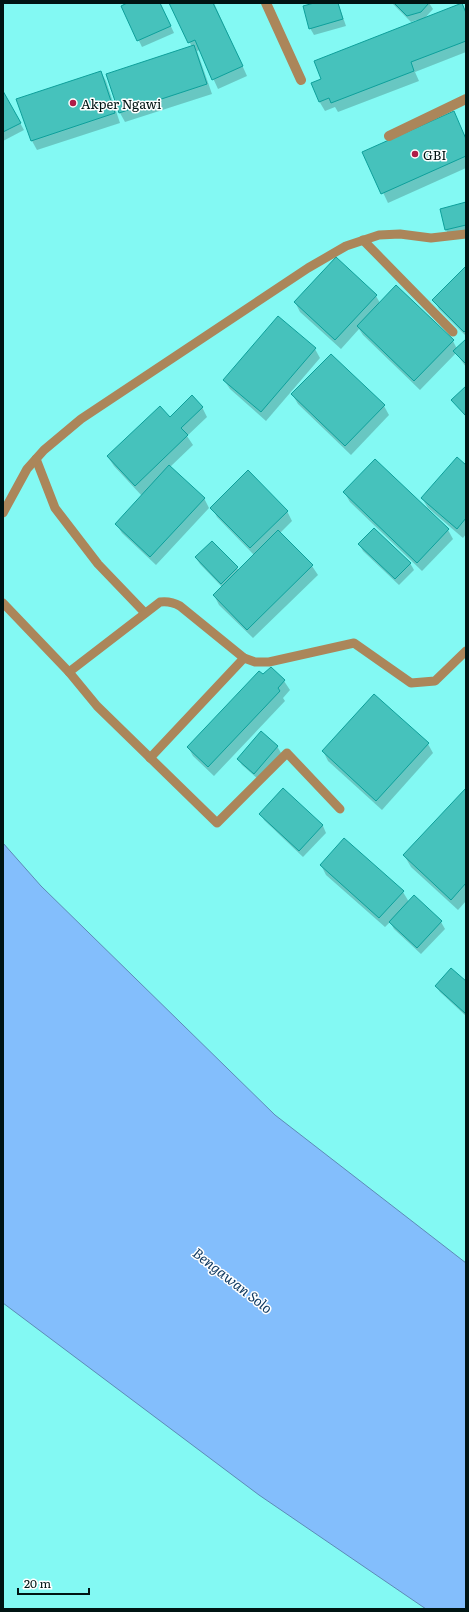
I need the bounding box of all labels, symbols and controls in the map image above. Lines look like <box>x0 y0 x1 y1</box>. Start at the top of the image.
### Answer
place label: Akper Ngawi <box>81 94 162 113</box>
marker: Akper Ngawi <box>68 98 78 108</box>
place label: GBI <box>423 145 447 164</box>
marker: GBI <box>410 149 420 159</box>
water label: Bengawan Solo <box>189 1243 277 1317</box>
scale bar <box>18 1570 89 1596</box>
text: 20 m <box>24 1574 51 1592</box>

